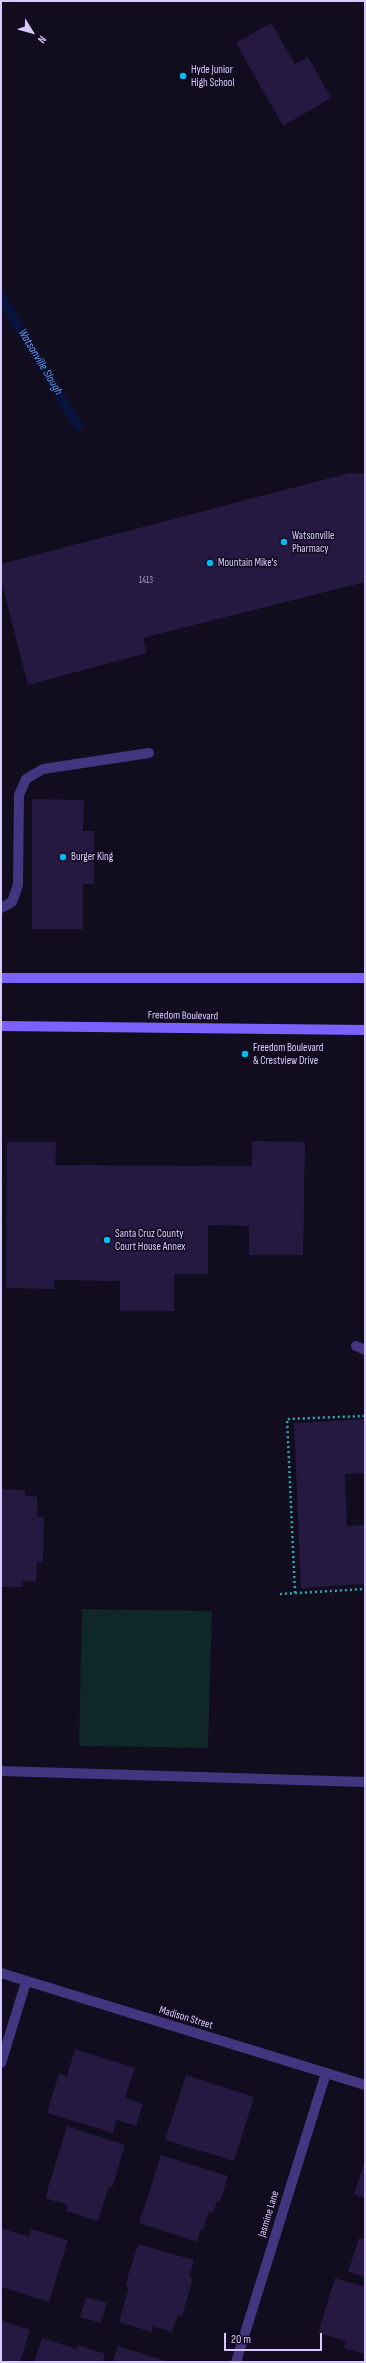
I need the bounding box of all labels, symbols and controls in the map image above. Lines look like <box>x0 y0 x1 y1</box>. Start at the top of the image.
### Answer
north arrow <box>12 12 52 52</box>
text: N <box>35 33 49 46</box>
place label: Hyde Junior High School <box>191 63 234 89</box>
marker: Hyde Junior High School <box>178 71 188 81</box>
water label: Watsonville Slough <box>15 326 65 398</box>
place label: Watsonville Pharmacy <box>292 529 334 555</box>
marker: Watsonville Pharmacy <box>279 537 289 547</box>
place label: Mountain Mike's <box>218 556 277 570</box>
marker: Mountain Mike's <box>205 558 215 568</box>
house number: 1413 <box>139 576 153 586</box>
place label: Burger King <box>71 850 113 864</box>
marker: Burger King <box>58 852 68 862</box>
street label: Freedom Boulevard <box>148 1009 218 1023</box>
place label: Freedom Boulevard & Crestview Drive <box>253 1041 323 1067</box>
marker: Freedom Boulevard & Crestview Drive <box>240 1049 250 1059</box>
place label: Santa Cruz County Court House Annex <box>115 1227 185 1253</box>
marker: Santa Cruz County Court House Annex <box>102 1235 112 1245</box>
street label: Madison Street <box>157 2004 215 2032</box>
street label: Jasmine Lane <box>256 2189 282 2239</box>
scale bar <box>226 2325 324 2351</box>
text: 20 m <box>231 2332 251 2347</box>

